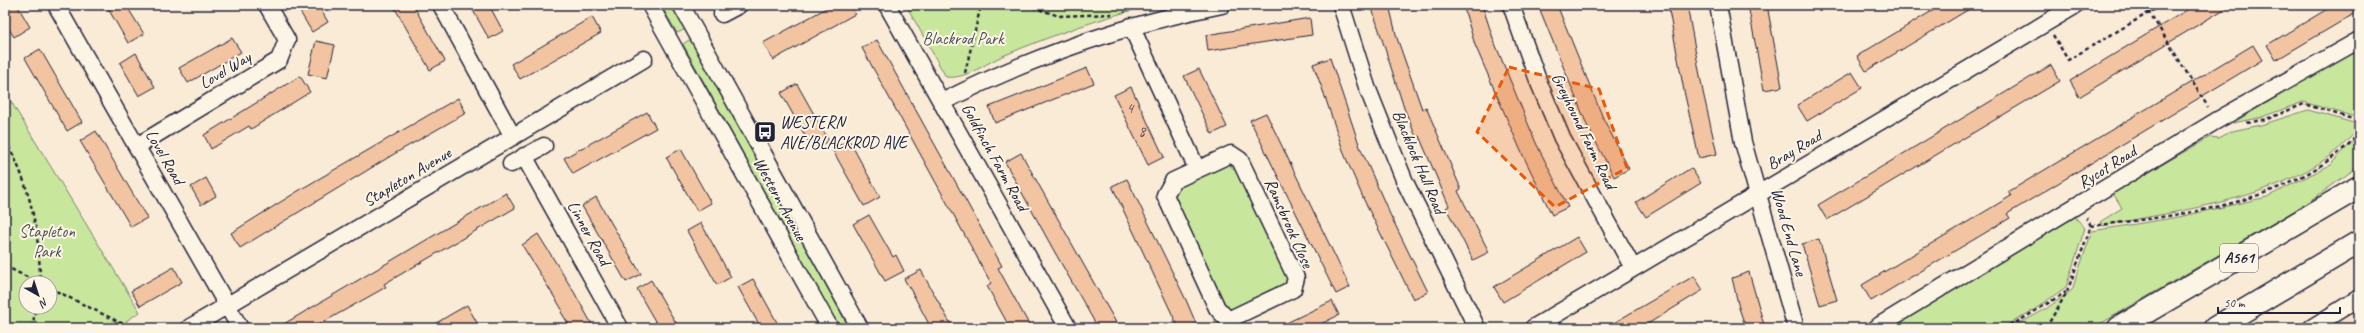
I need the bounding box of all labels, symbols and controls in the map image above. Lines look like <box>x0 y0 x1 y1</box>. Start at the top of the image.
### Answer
park label: Blackrod Park <box>923 28 1005 49</box>
street label: Lovel Way <box>195 46 256 94</box>
street label: Greyhound Farm Road <box>1547 69 1623 196</box>
house number: 4 <box>1127 99 1135 118</box>
street label: Goldfinch Farm Road <box>957 100 1035 217</box>
street label: Blacklock Hall Road <box>1388 107 1451 219</box>
place label: WESTERN AVE/BLACKROD AVE <box>780 112 909 153</box>
bus stop icon: WESTERN AVE/BLACKROD AVE <box>752 119 778 145</box>
house number: 8 <box>1139 122 1147 141</box>
street label: Bray Road <box>1763 124 1827 175</box>
street label: Lovel Road <box>141 126 190 190</box>
street label: Rycot Road <box>2074 140 2142 193</box>
street label: Stapleton Avenue <box>359 142 456 212</box>
street label: Western Avenue <box>749 154 812 246</box>
street label: Ramsbrook Close <box>1260 175 1319 272</box>
street label: Wood End Lane <box>1766 186 1812 280</box>
street label: Linner Road <box>563 197 616 271</box>
park label: Stapleton Park <box>19 221 75 262</box>
road number: A561 <box>2220 244 2258 272</box>
north arrow <box>18 275 58 315</box>
scale bar <box>2218 289 2340 315</box>
text: N <box>36 295 51 312</box>
text: 50 m <box>2224 295 2246 311</box>

